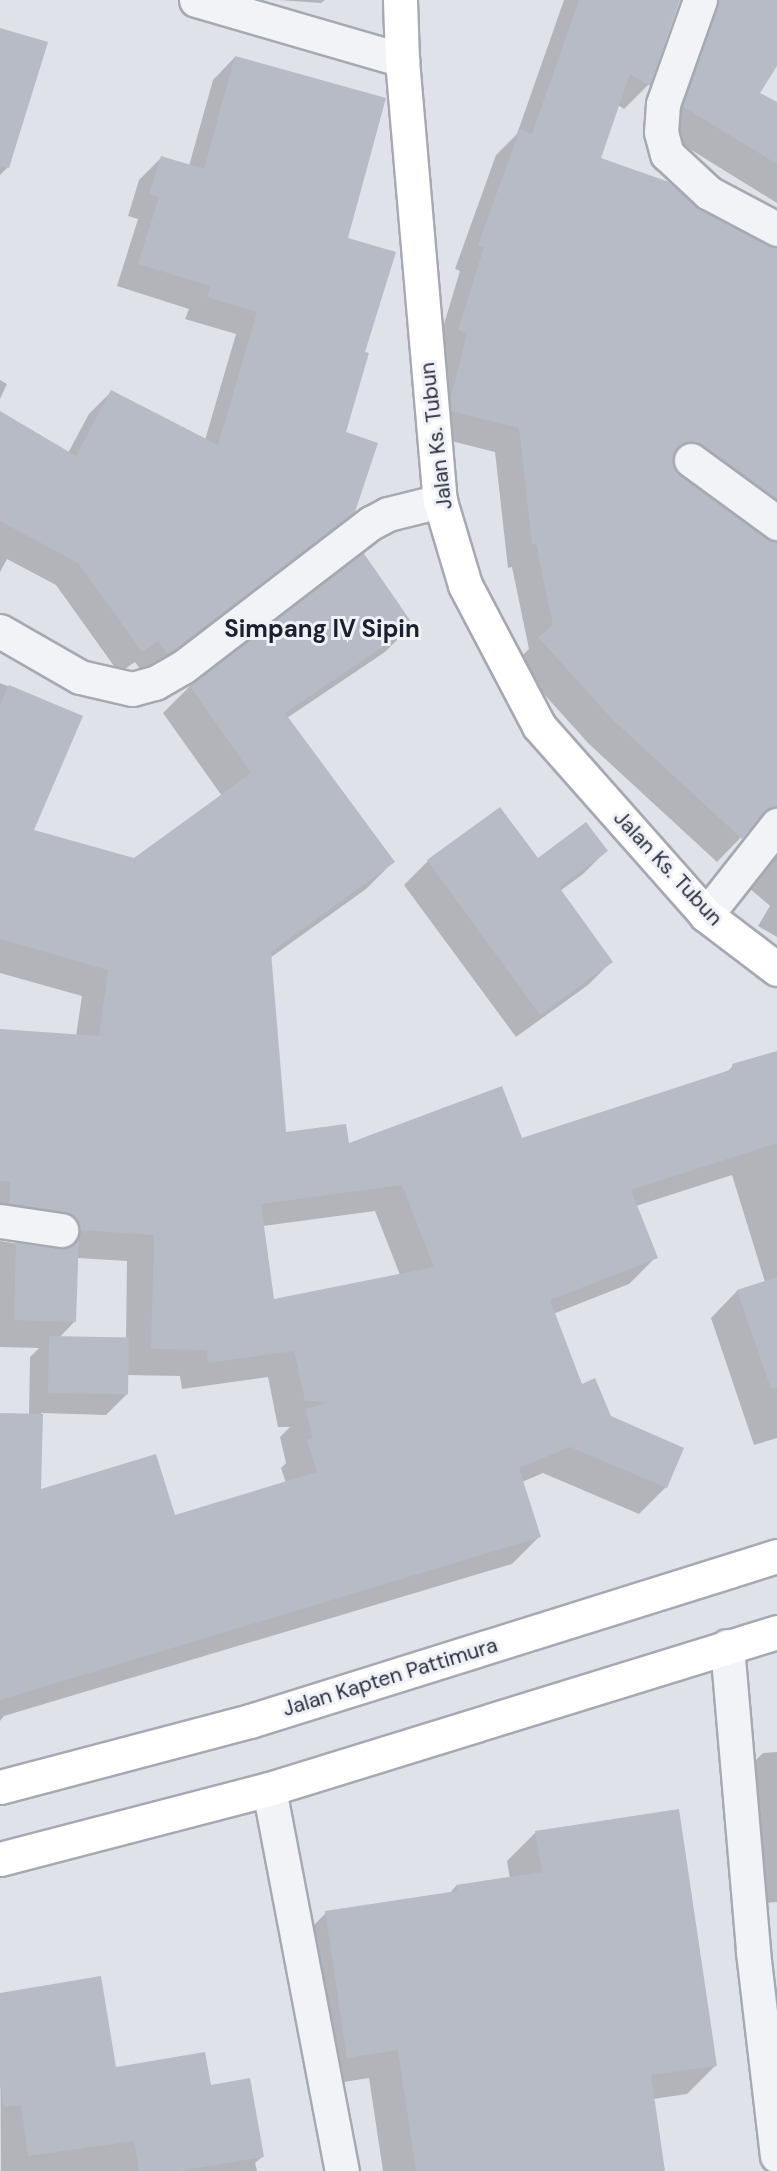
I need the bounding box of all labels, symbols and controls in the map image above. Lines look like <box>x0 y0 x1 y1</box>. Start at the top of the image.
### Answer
street label: Jalan Ks. Tubun <box>414 361 458 511</box>
district label: Simpang IV Sipin <box>224 615 420 643</box>
street label: Jalan Ks. Tubun <box>608 805 728 931</box>
street label: Jalan Kapten Pattimura <box>279 1632 501 1722</box>

